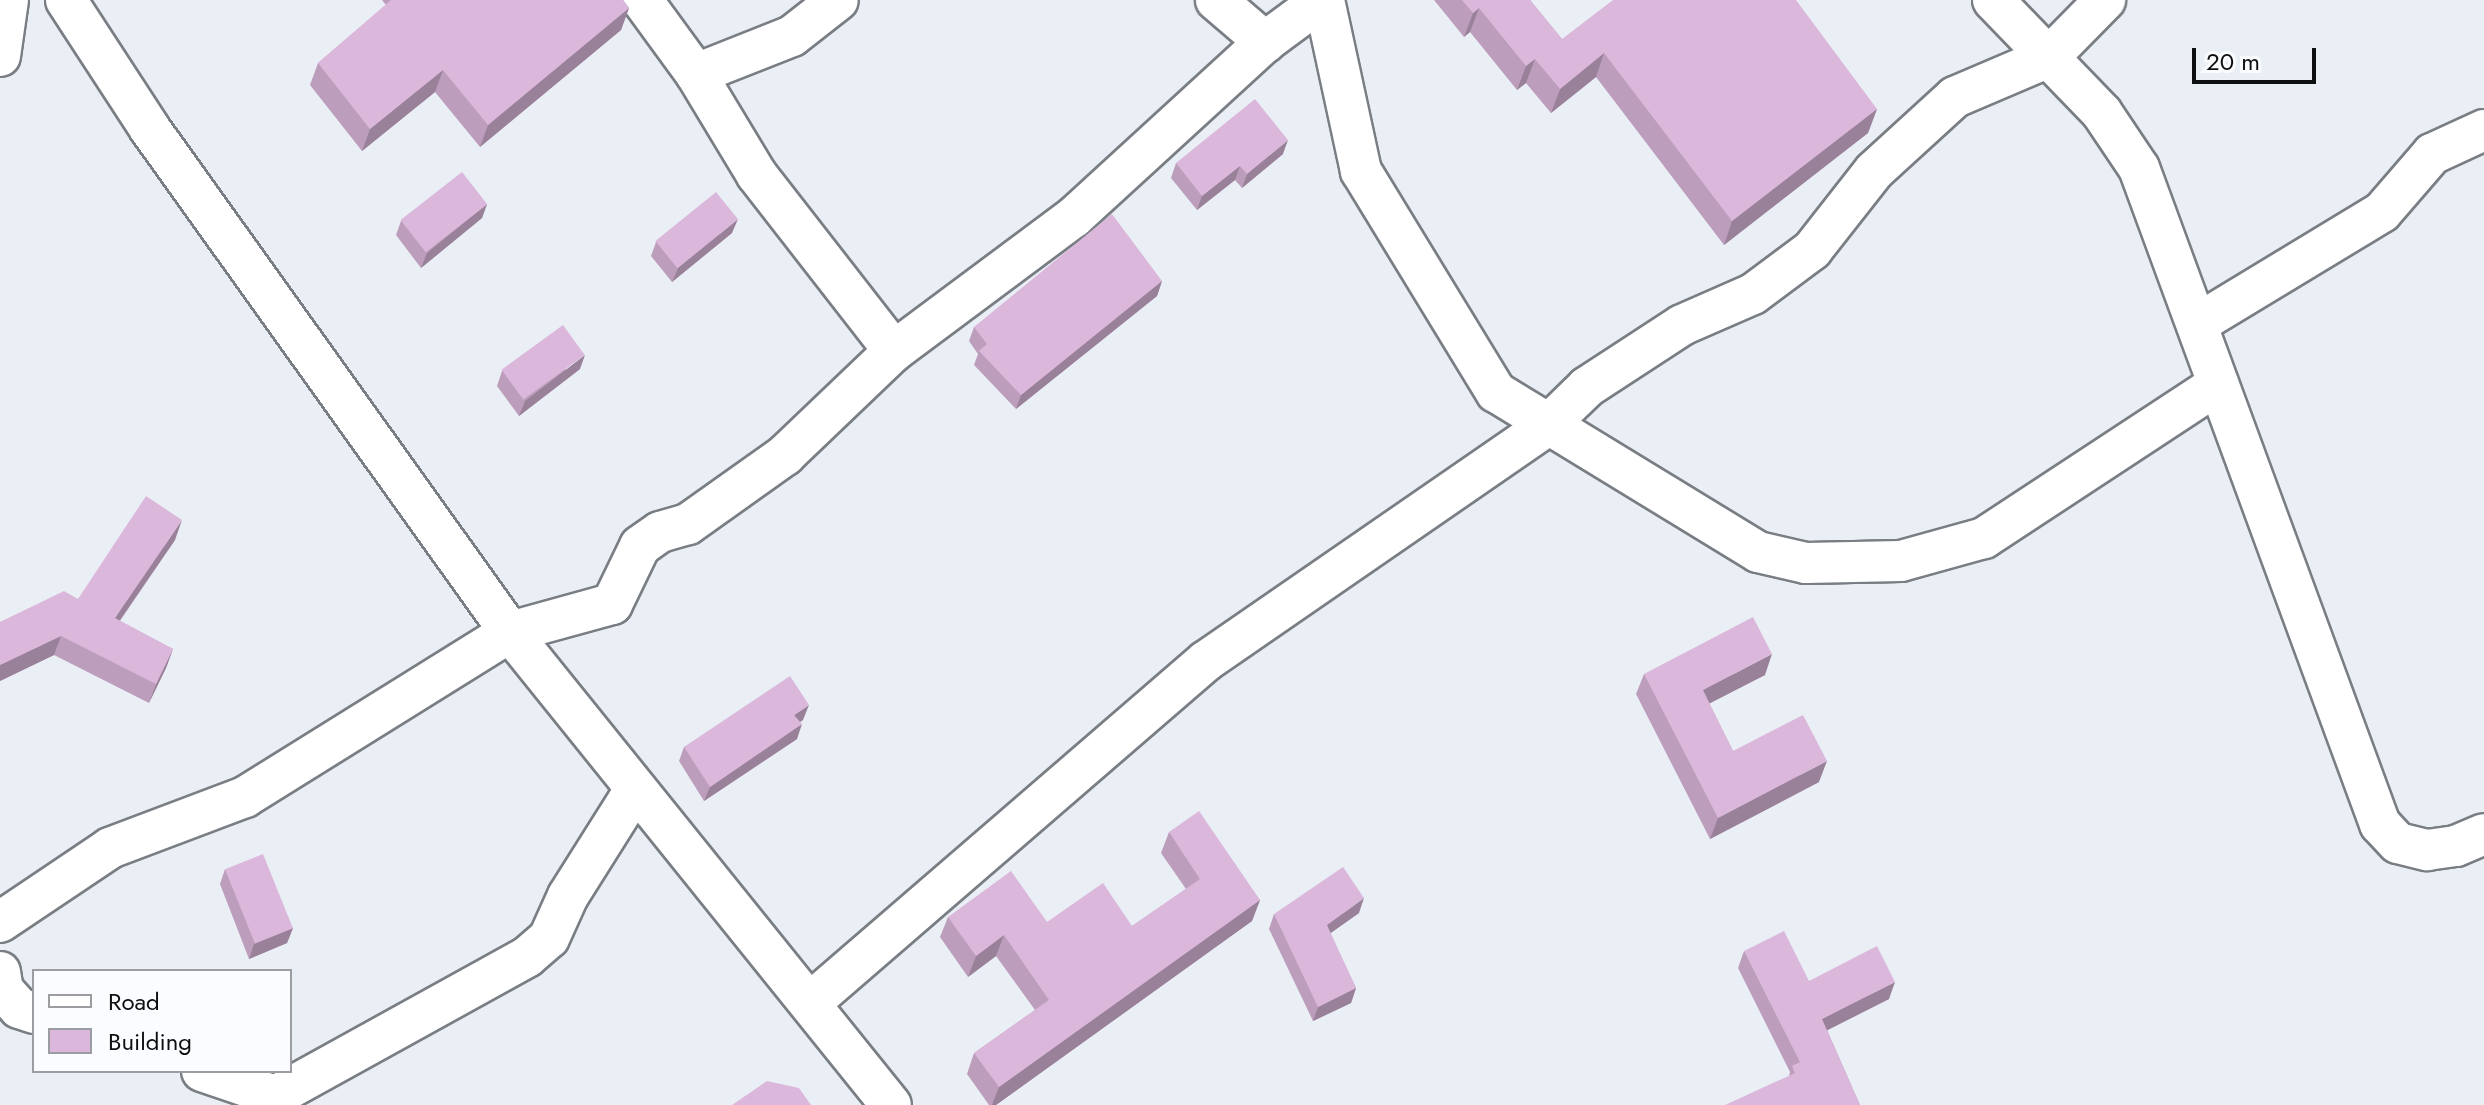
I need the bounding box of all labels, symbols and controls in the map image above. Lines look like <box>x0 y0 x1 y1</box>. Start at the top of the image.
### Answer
scale bar <box>2196 32 2320 82</box>
text: 20 m <box>2206 44 2260 79</box>
legend <box>32 969 292 1073</box>
text: Road <box>108 984 160 1019</box>
text: Building <box>108 1024 192 1059</box>

